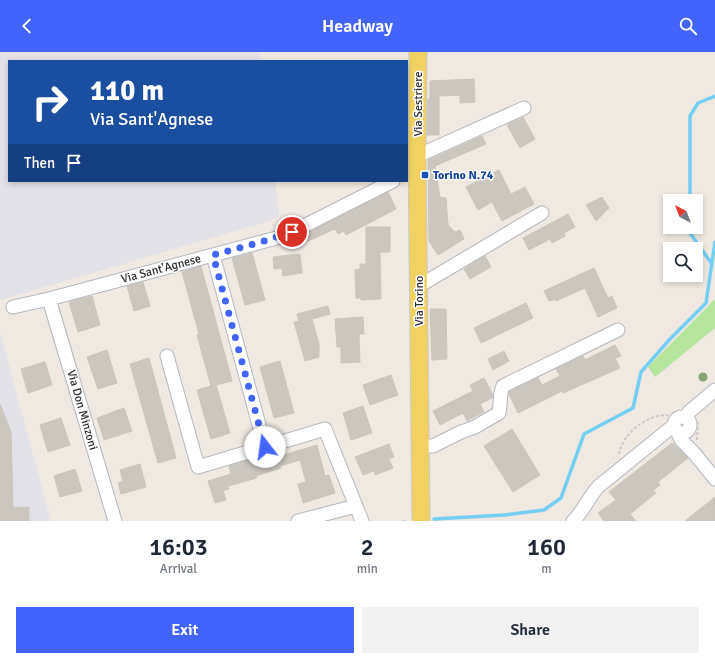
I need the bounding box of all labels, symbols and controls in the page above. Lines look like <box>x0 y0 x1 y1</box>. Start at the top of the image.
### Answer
icon: back <box>16 15 38 37</box>
text: Headway <box>322 15 393 37</box>
icon: search <box>677 15 699 37</box>
street label: Via Sestriere <box>411 71 426 137</box>
text: 110 m <box>90 74 164 108</box>
icon: right <box>24 76 76 128</box>
text: Via Sant'Agnese <box>90 108 213 130</box>
icon: arrive <box>63 152 85 174</box>
text: Then <box>24 154 55 172</box>
place label: Torino N.74 <box>433 168 494 183</box>
marker: Torino N.74 <box>420 170 430 180</box>
north arrow <box>663 194 703 234</box>
map controls <box>663 194 703 282</box>
pin <box>275 215 309 249</box>
icon: arrive <box>281 221 303 243</box>
button: search <box>663 242 703 282</box>
street label: Via Sant'Agnese <box>119 251 203 287</box>
street label: Via Torino <box>412 276 427 326</box>
street label: Via Don Minzoni <box>63 368 101 452</box>
position arrow <box>244 426 286 468</box>
text: 16:03 <box>149 532 208 562</box>
text: 2 <box>361 532 374 562</box>
text: 160 <box>527 532 566 562</box>
text: Arrival <box>160 561 197 577</box>
text: min <box>357 561 378 577</box>
text: m <box>541 561 552 577</box>
button: Exit <box>16 607 354 653</box>
button: Share <box>362 607 699 653</box>

